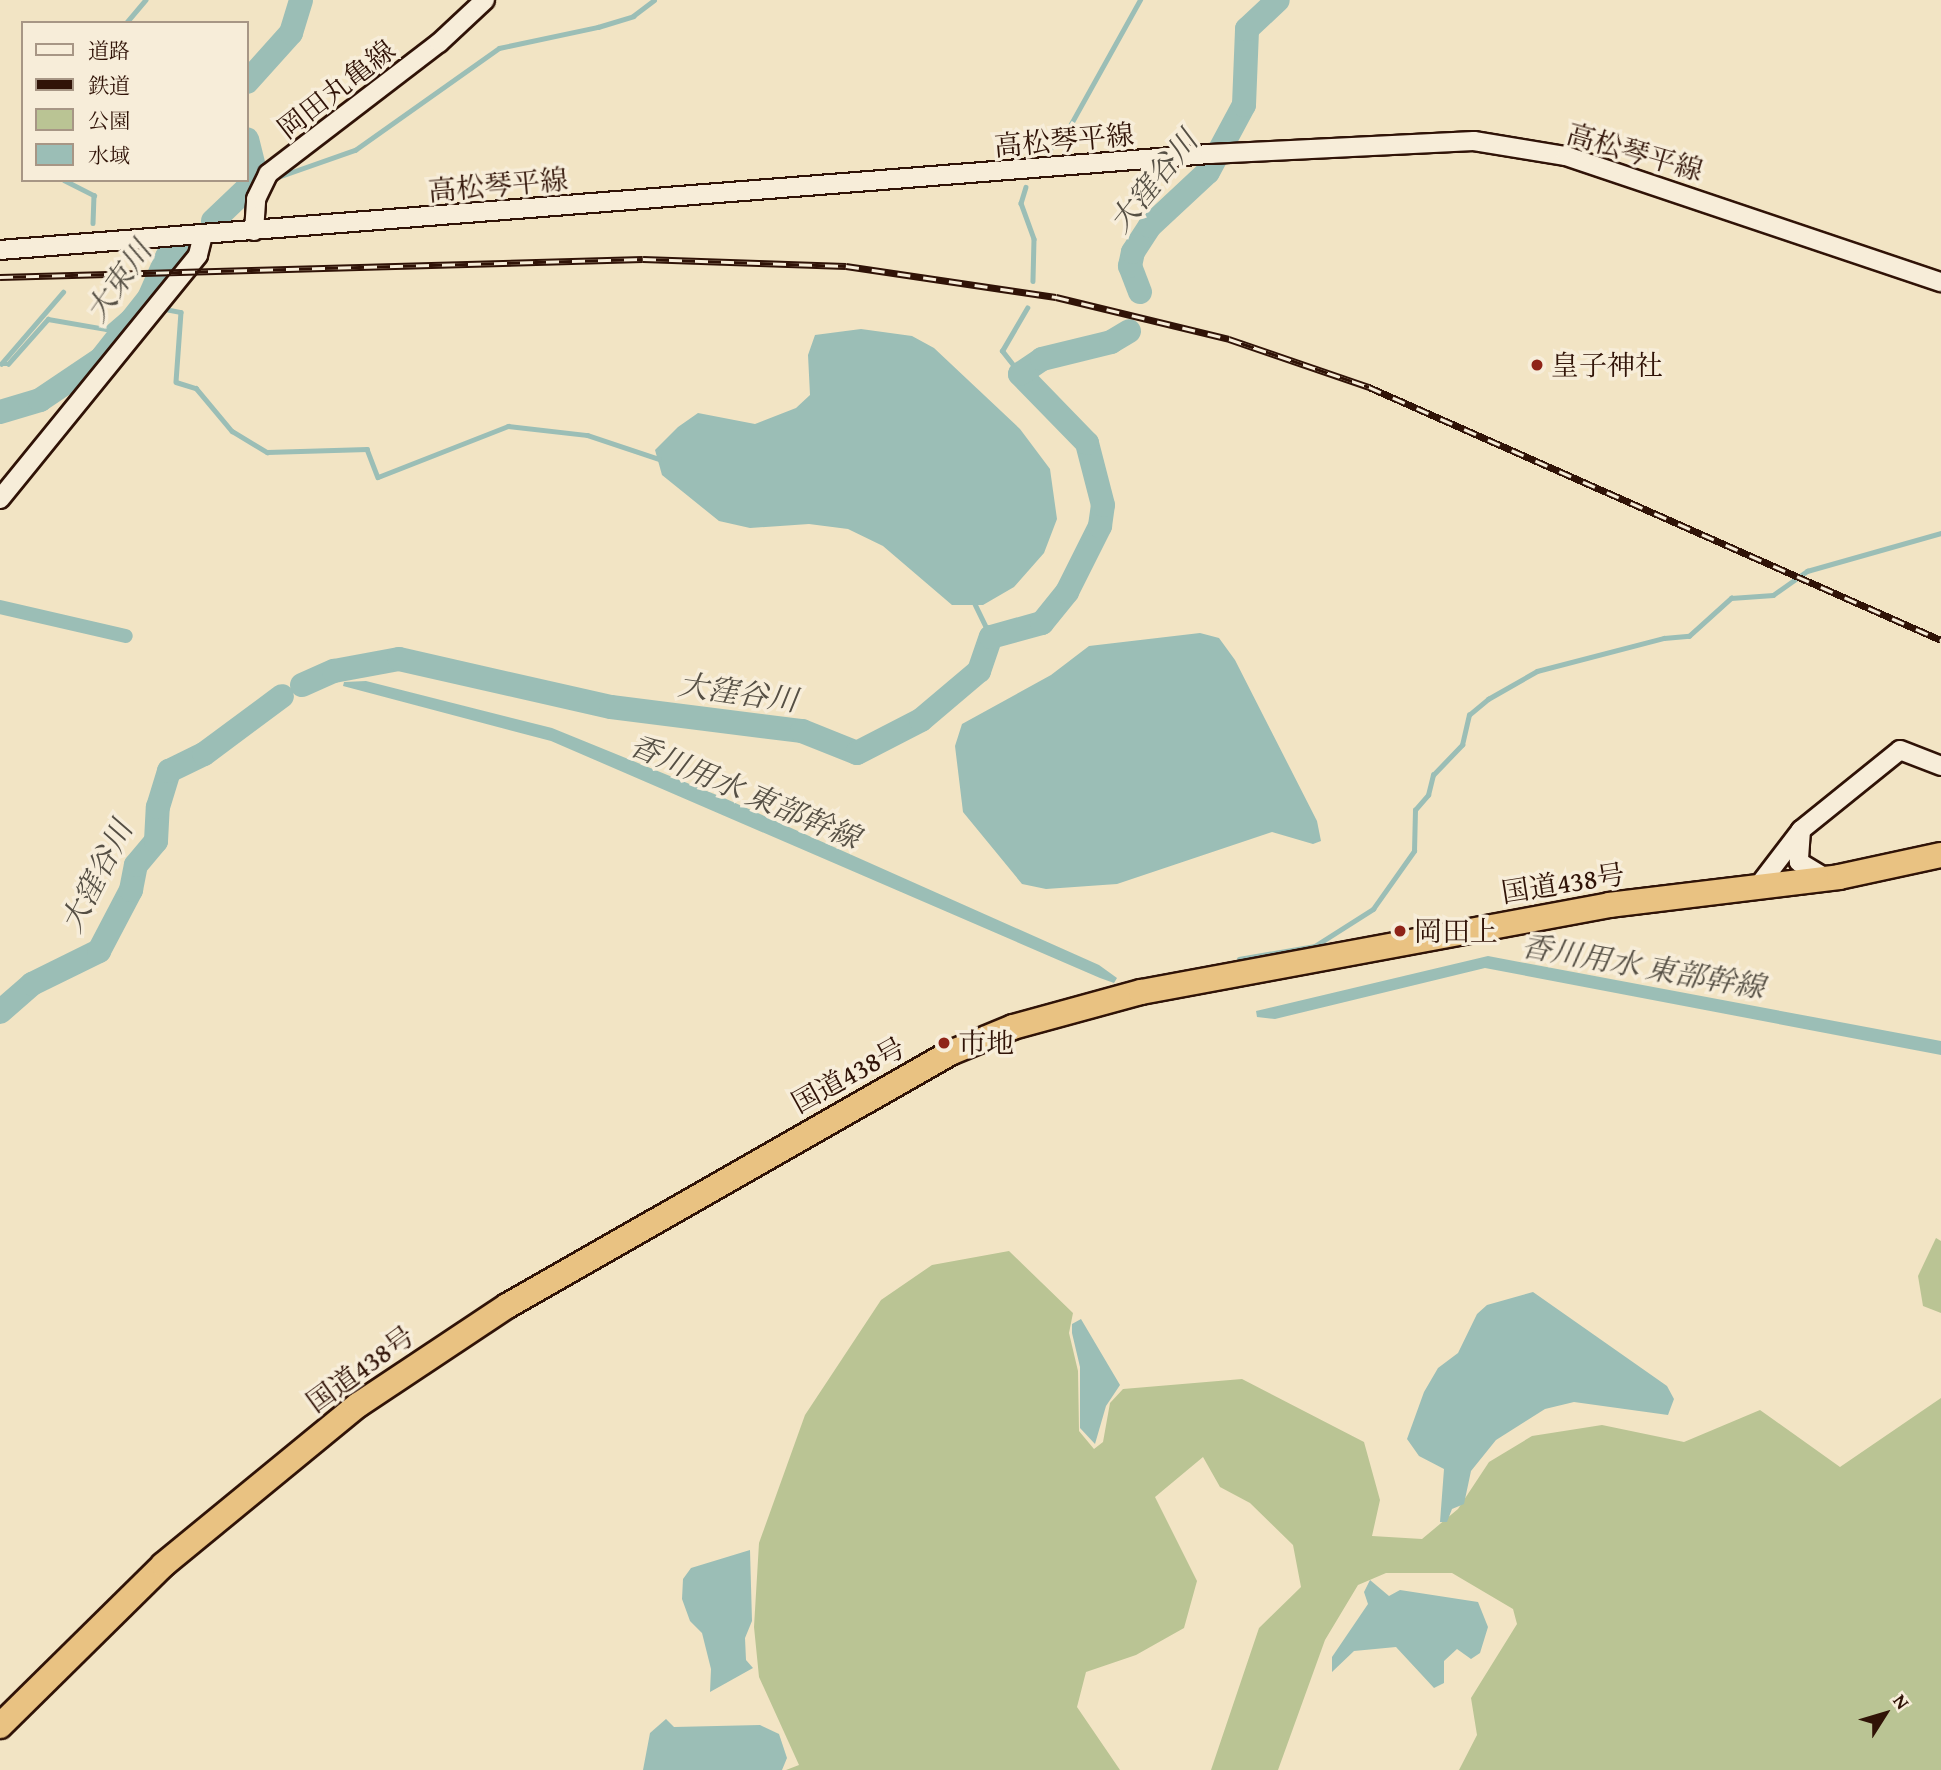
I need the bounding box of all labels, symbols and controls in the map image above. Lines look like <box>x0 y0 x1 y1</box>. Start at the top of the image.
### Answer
legend <box>21 21 248 182</box>
street label: 岡田丸亀線 <box>270 33 402 145</box>
text: 道路 <box>88 35 130 66</box>
text: 鉄道 <box>88 70 130 101</box>
text: 公園 <box>88 105 130 136</box>
street label: 高松琴平線 <box>993 117 1135 163</box>
street label: 高松琴平線 <box>1563 117 1707 187</box>
water label: 大窪谷川 <box>1101 123 1205 239</box>
text: 水域 <box>88 140 130 171</box>
street label: 高松琴平線 <box>427 162 569 208</box>
water label: 大束川 <box>77 234 159 328</box>
place label: 皇子神社 <box>1551 348 1663 382</box>
marker: 皇子神社 <box>1529 357 1545 373</box>
water label: 大窪谷川 <box>676 666 800 718</box>
water label: 香川用水 東部幹線 <box>625 726 865 856</box>
water label: 大窪谷川 <box>53 814 139 938</box>
street label: 国道438号 <box>1499 857 1627 909</box>
place label: 岡田上 <box>1414 914 1498 948</box>
marker: 岡田上 <box>1392 923 1408 939</box>
water label: 香川用水 東部幹線 <box>1519 927 1767 1005</box>
place label: 市地 <box>958 1026 1014 1060</box>
street label: 国道438号 <box>785 1030 911 1120</box>
marker: 市地 <box>936 1035 952 1051</box>
street label: 国道438号 <box>300 1319 420 1419</box>
north arrow <box>1850 1679 1920 1749</box>
text: N <box>1887 1688 1917 1715</box>

